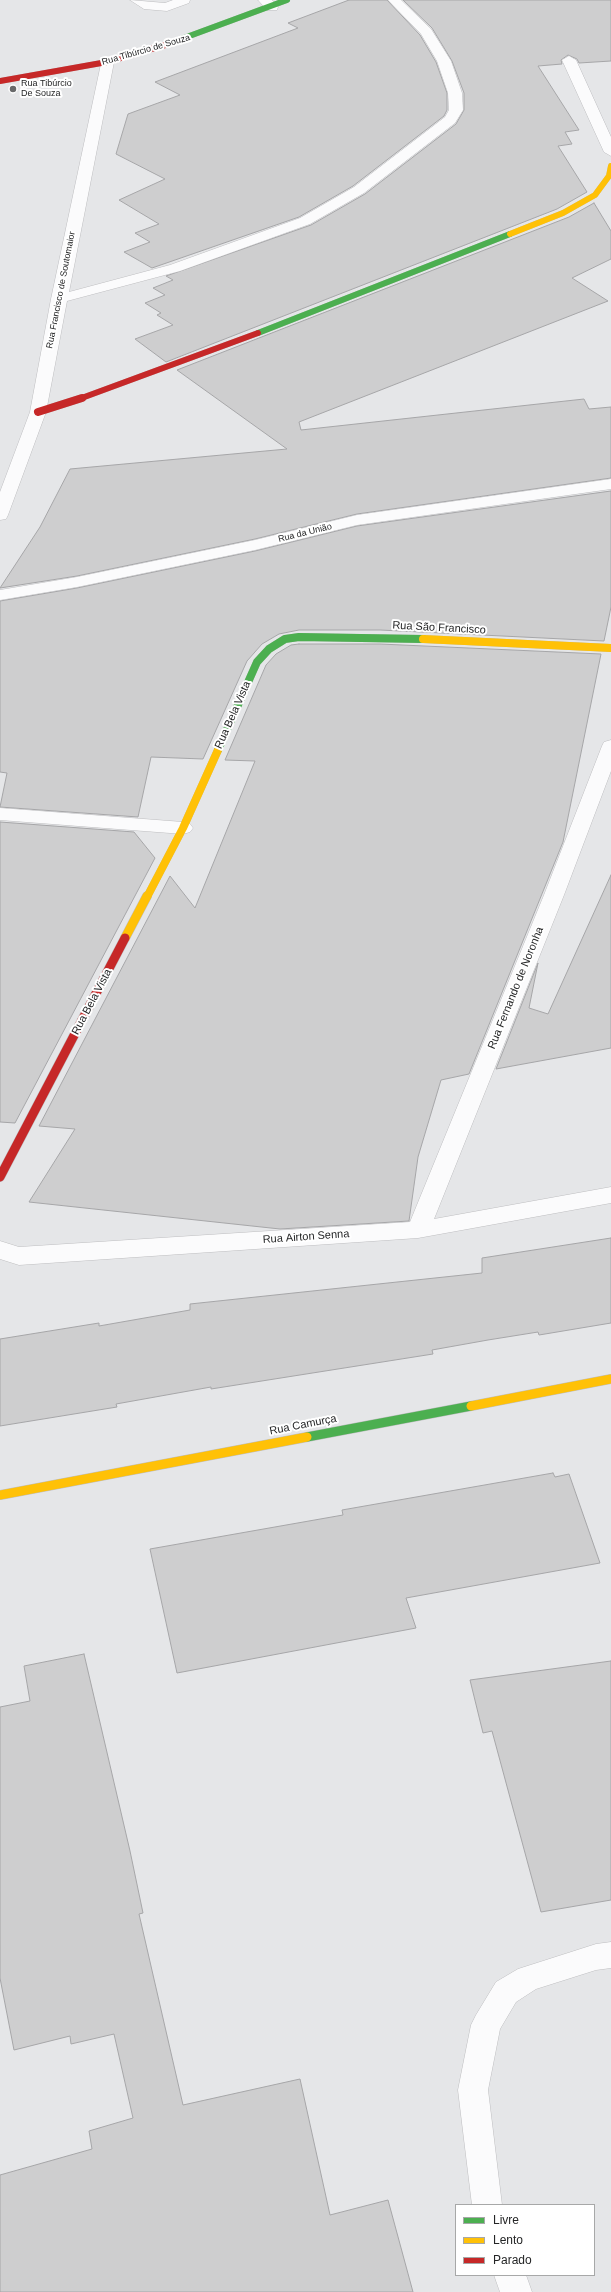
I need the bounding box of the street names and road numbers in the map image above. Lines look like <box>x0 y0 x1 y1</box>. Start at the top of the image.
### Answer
street label: Rua Tibúrcio de Souza <box>101 32 191 68</box>
street label: Rua Francisco de Soutomaior <box>44 231 78 349</box>
street label: Rua da União <box>277 521 333 545</box>
street label: Rua São Francisco <box>392 619 486 637</box>
street label: Rua Bela Vista <box>212 679 254 751</box>
street label: Rua Fernando de Noronha <box>485 925 547 1051</box>
street label: Rua Bela Vista <box>69 967 115 1037</box>
street label: Rua Airton Senna <box>262 1227 350 1247</box>
street label: Rua Camurça <box>268 1412 338 1438</box>

